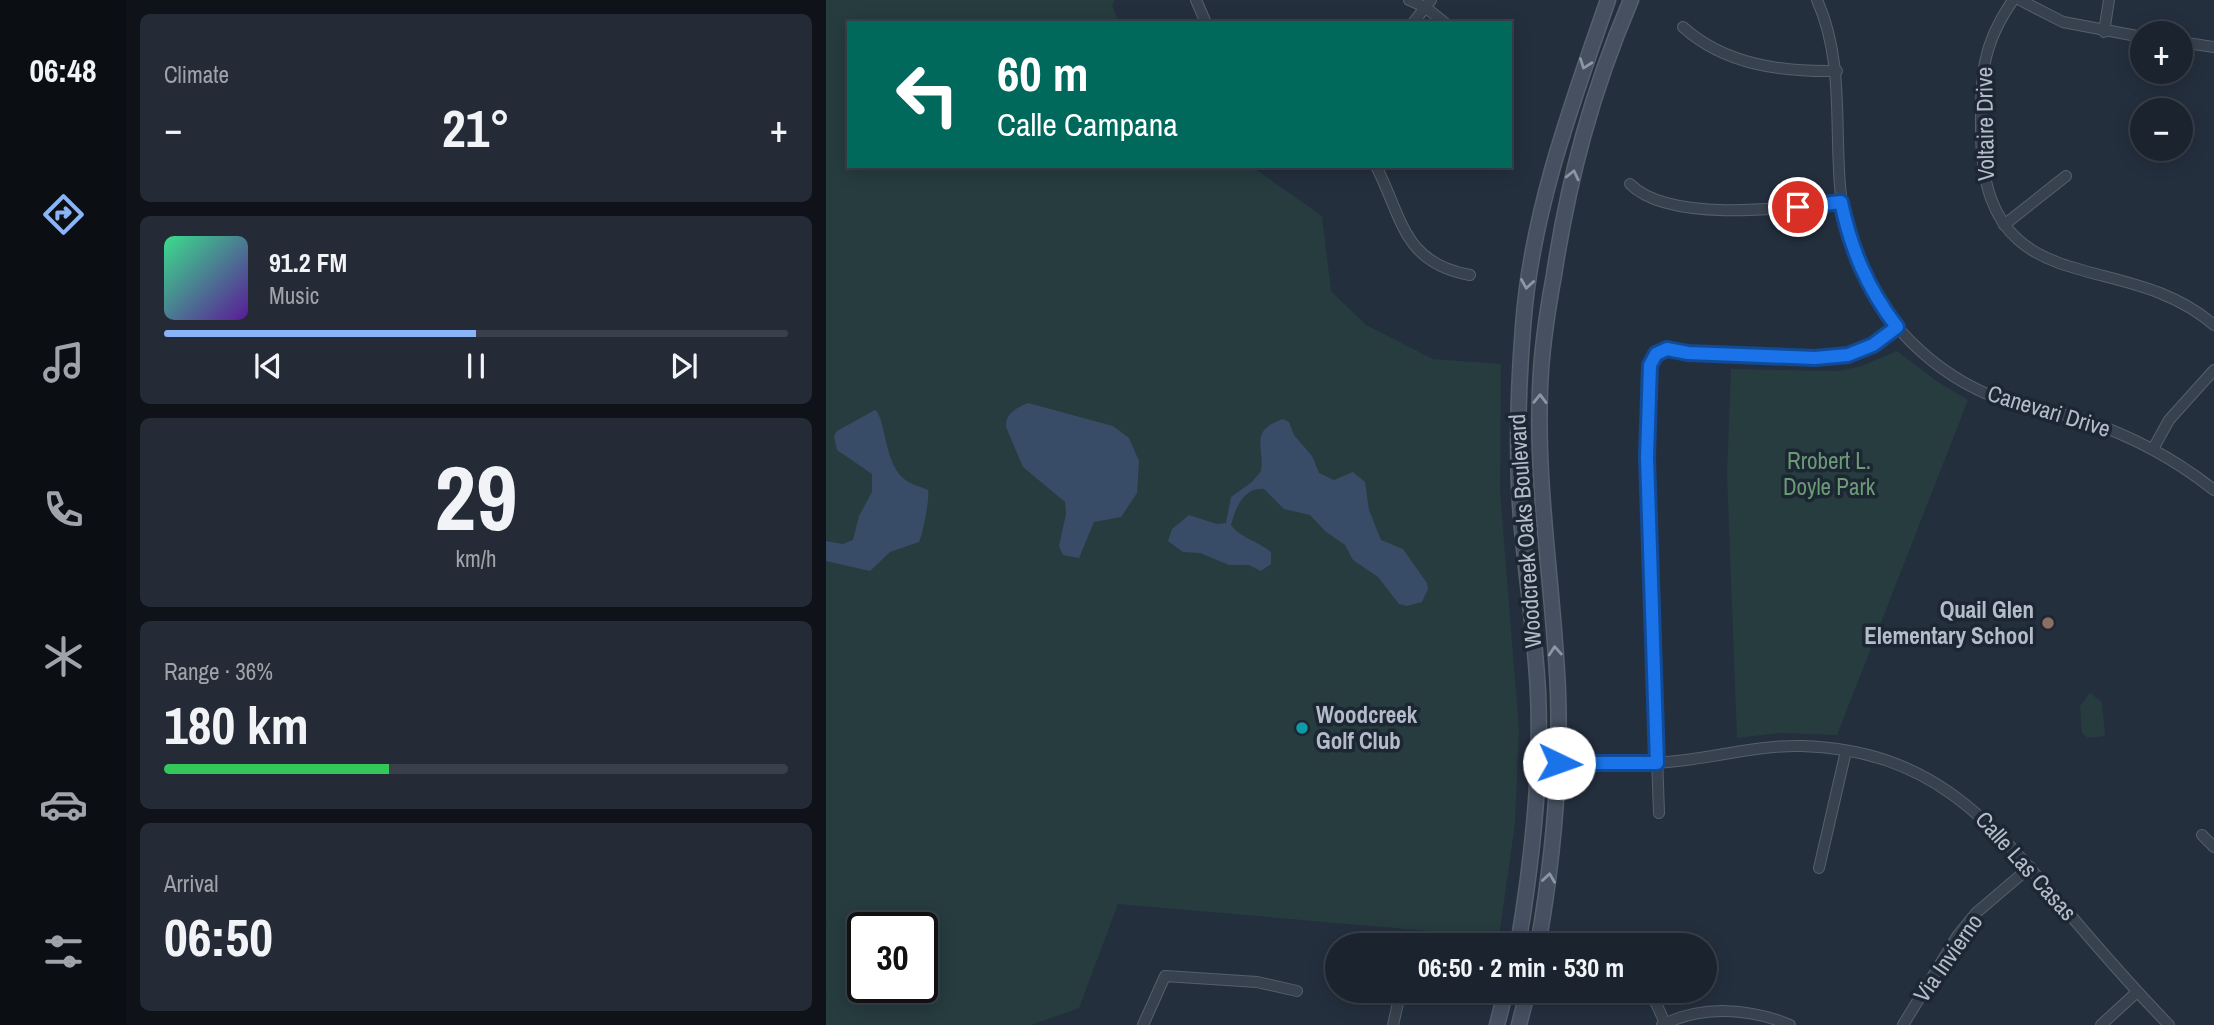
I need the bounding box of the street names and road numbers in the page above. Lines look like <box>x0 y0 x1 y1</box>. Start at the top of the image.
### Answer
street label: Voltaire Drive <box>1968 67 2001 181</box>
street label: Canevari Drive <box>1984 377 2114 444</box>
street label: Woodcreek Oaks Boulevard <box>1501 413 1548 649</box>
street label: Calle Las Casas <box>1969 804 2084 927</box>
street label: Via Invierno <box>1906 907 1989 1008</box>

